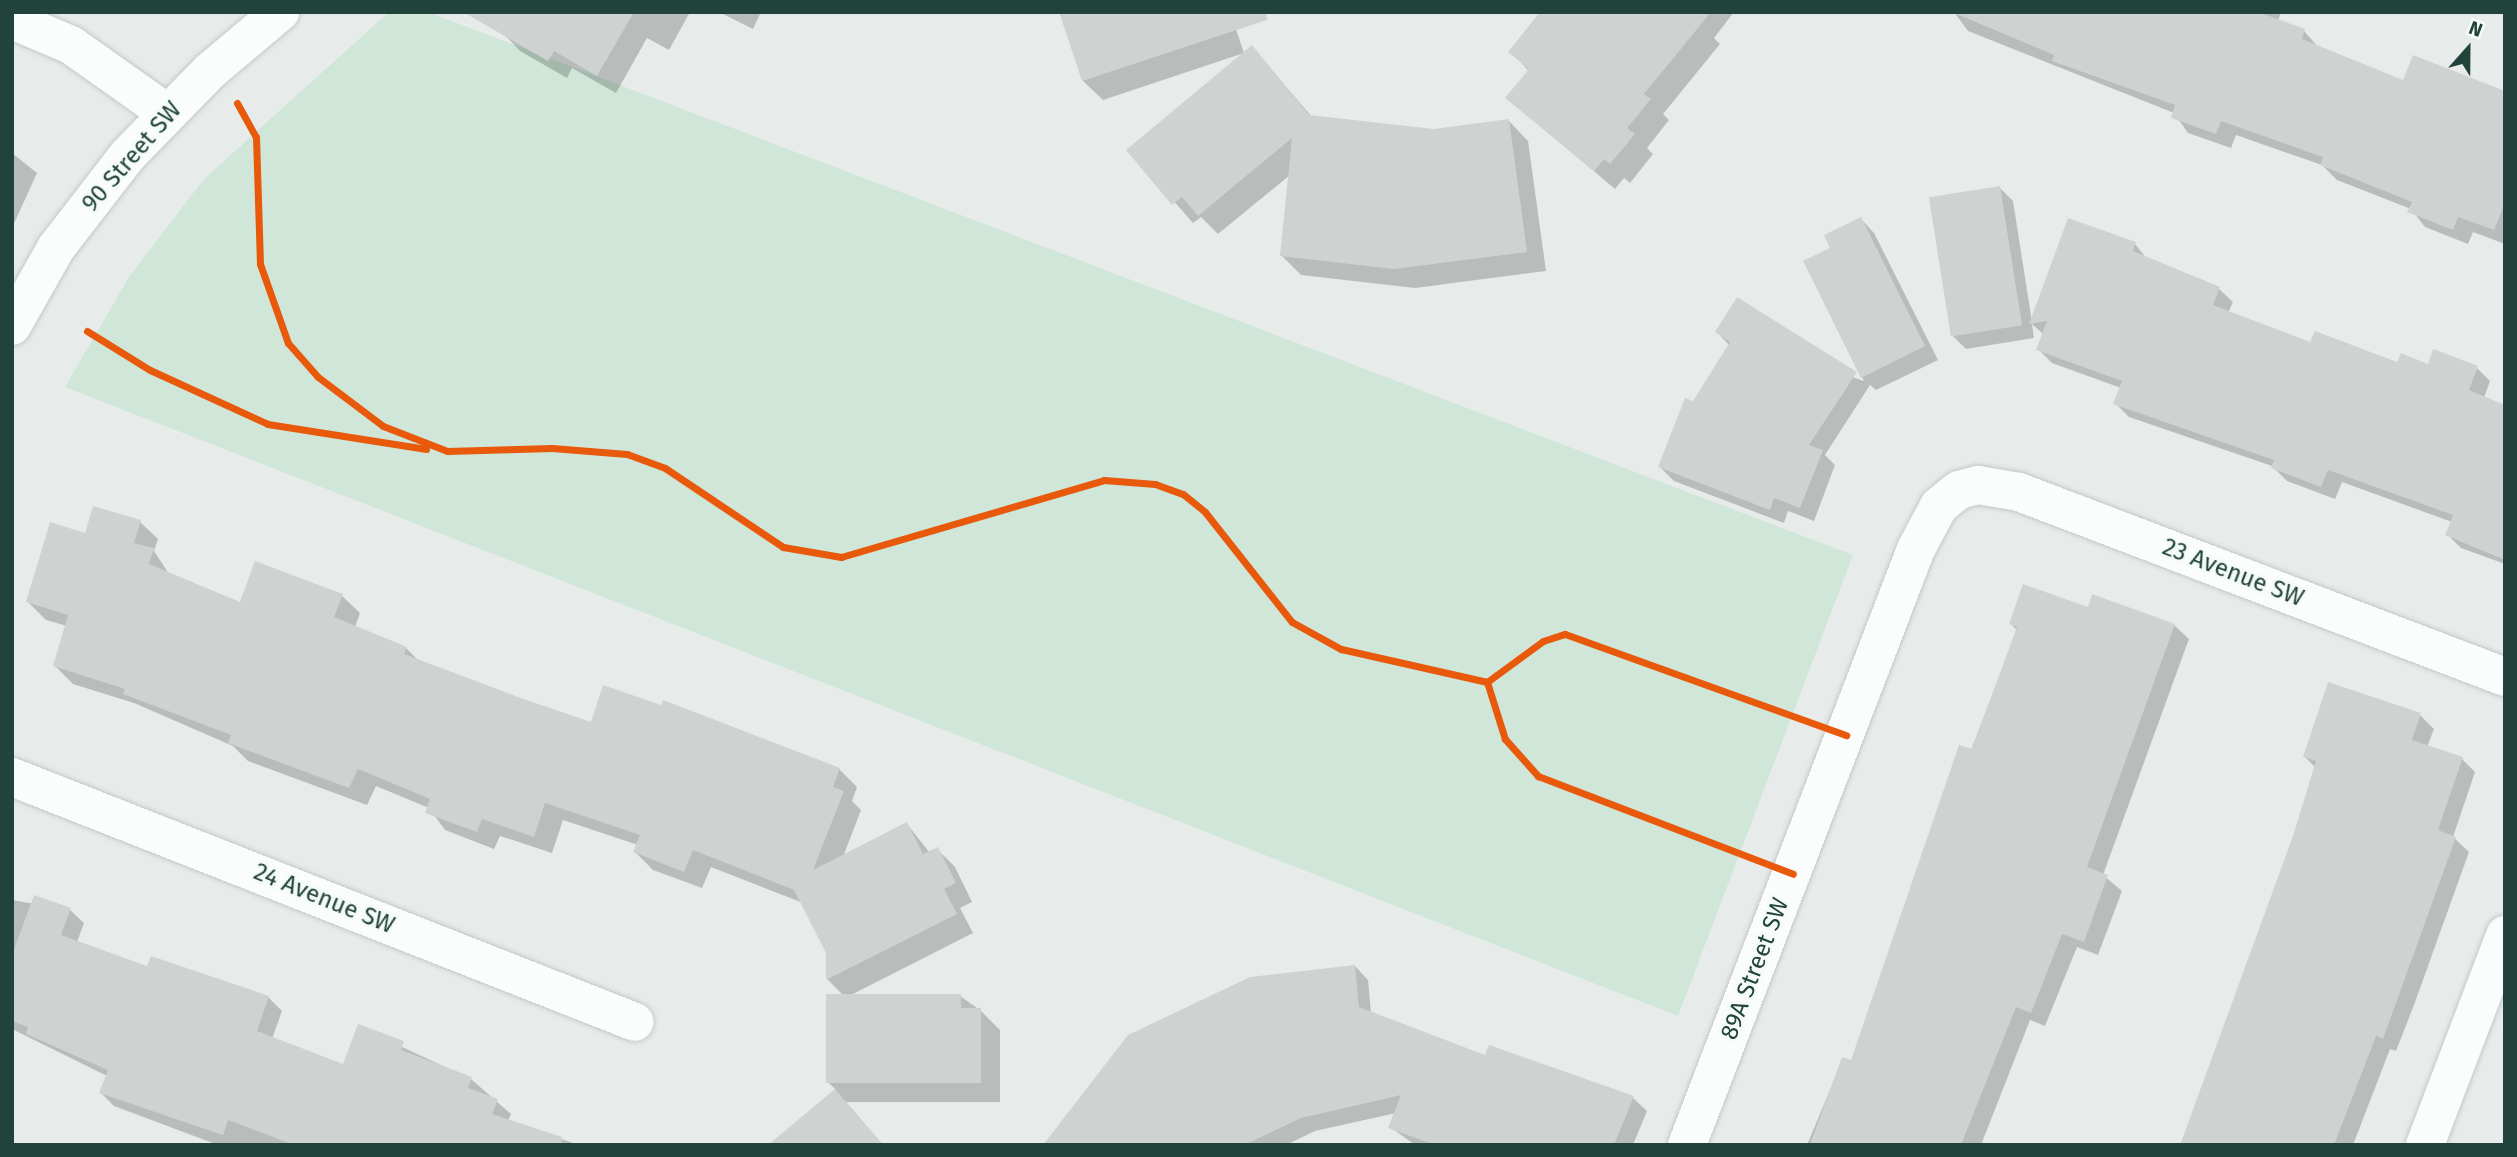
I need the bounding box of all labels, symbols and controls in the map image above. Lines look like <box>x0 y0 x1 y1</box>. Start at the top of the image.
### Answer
north arrow <box>2433 14 2503 84</box>
text: N <box>2466 16 2486 42</box>
street label: 90 Street SW <box>76 96 188 218</box>
street label: 23 Avenue SW <box>2158 533 2308 613</box>
street label: 24 Avenue SW <box>250 858 398 940</box>
street label: 89A Street SW <box>1715 894 1795 1044</box>

